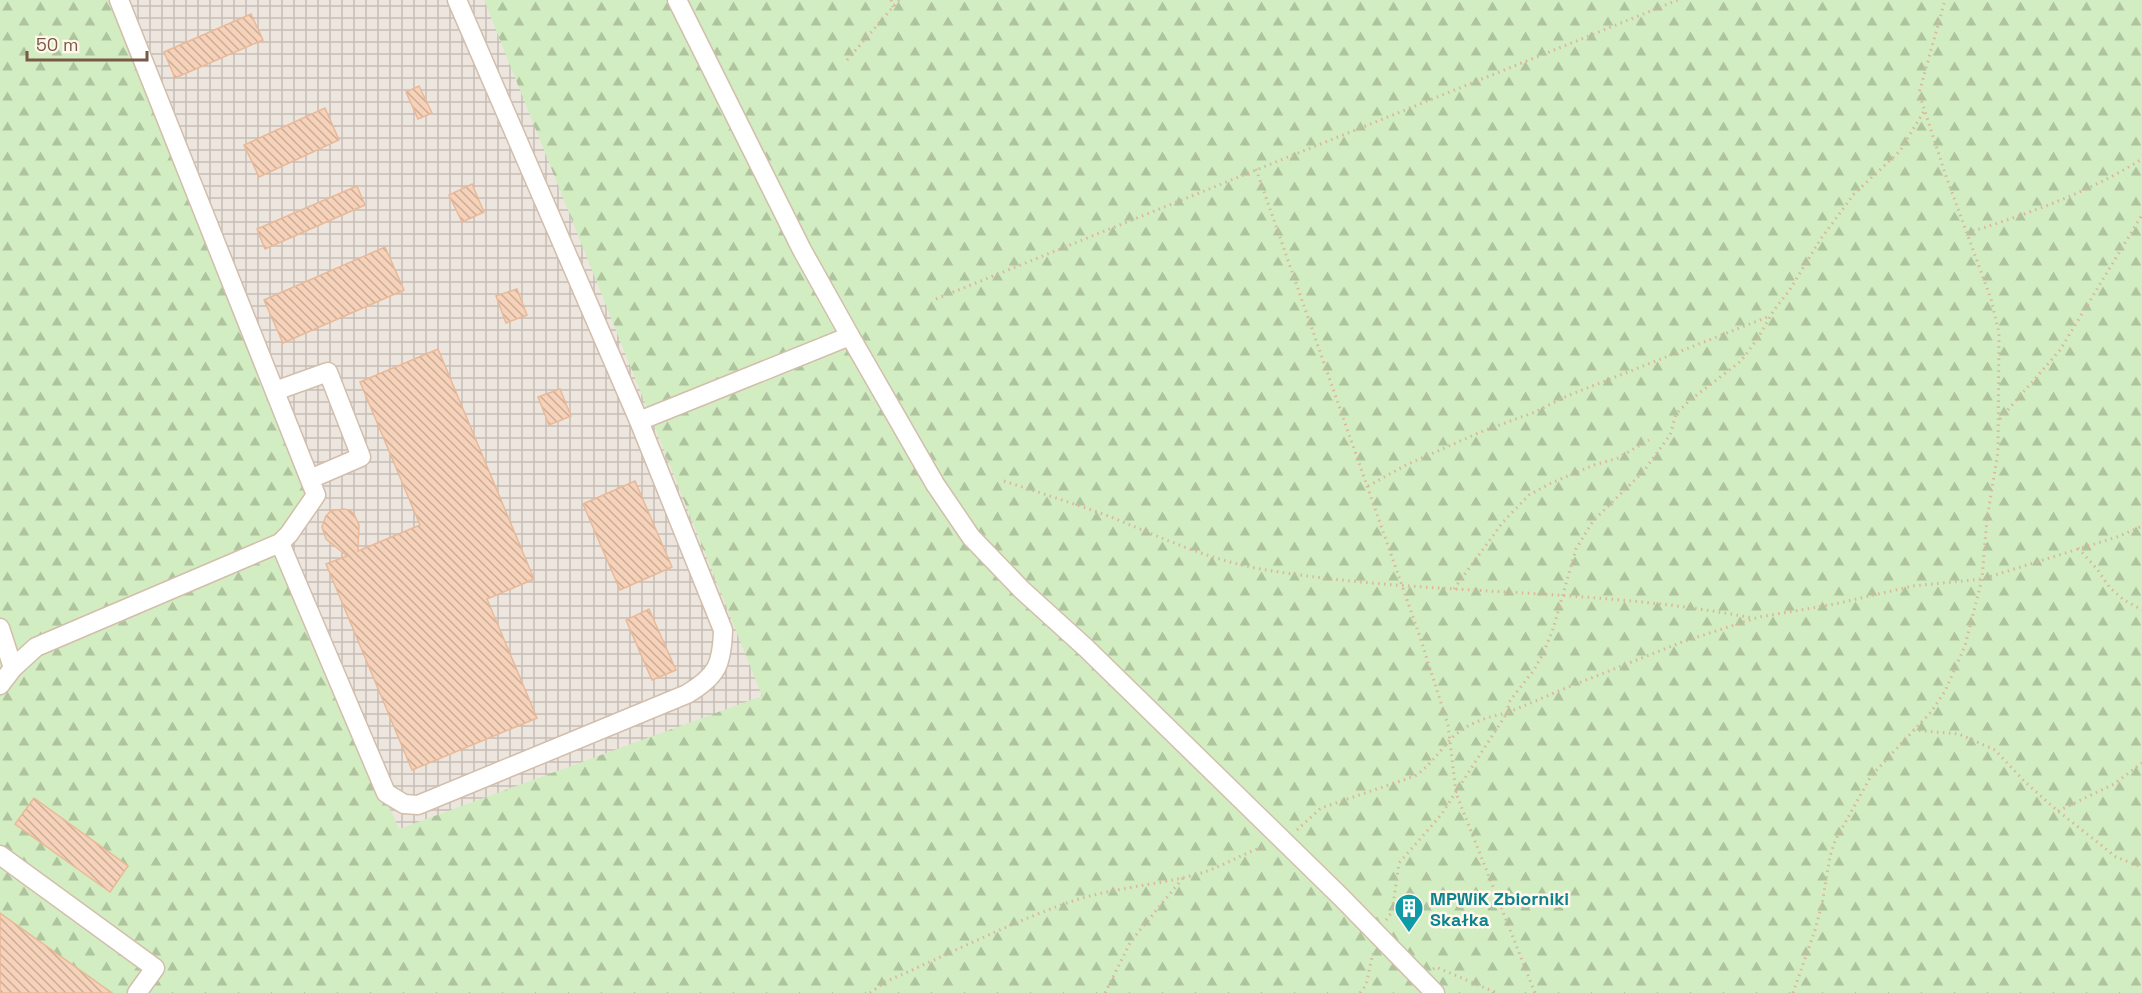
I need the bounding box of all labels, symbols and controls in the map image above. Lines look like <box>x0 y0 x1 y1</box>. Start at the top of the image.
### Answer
scale bar <box>27 24 147 62</box>
text: 50 m <box>36 33 78 56</box>
place label: MPWiK Zbiorniki Skałka <box>1430 887 1569 931</box>
building icon: MPWiK Zbiorniki Skałka <box>1393 892 1425 934</box>

